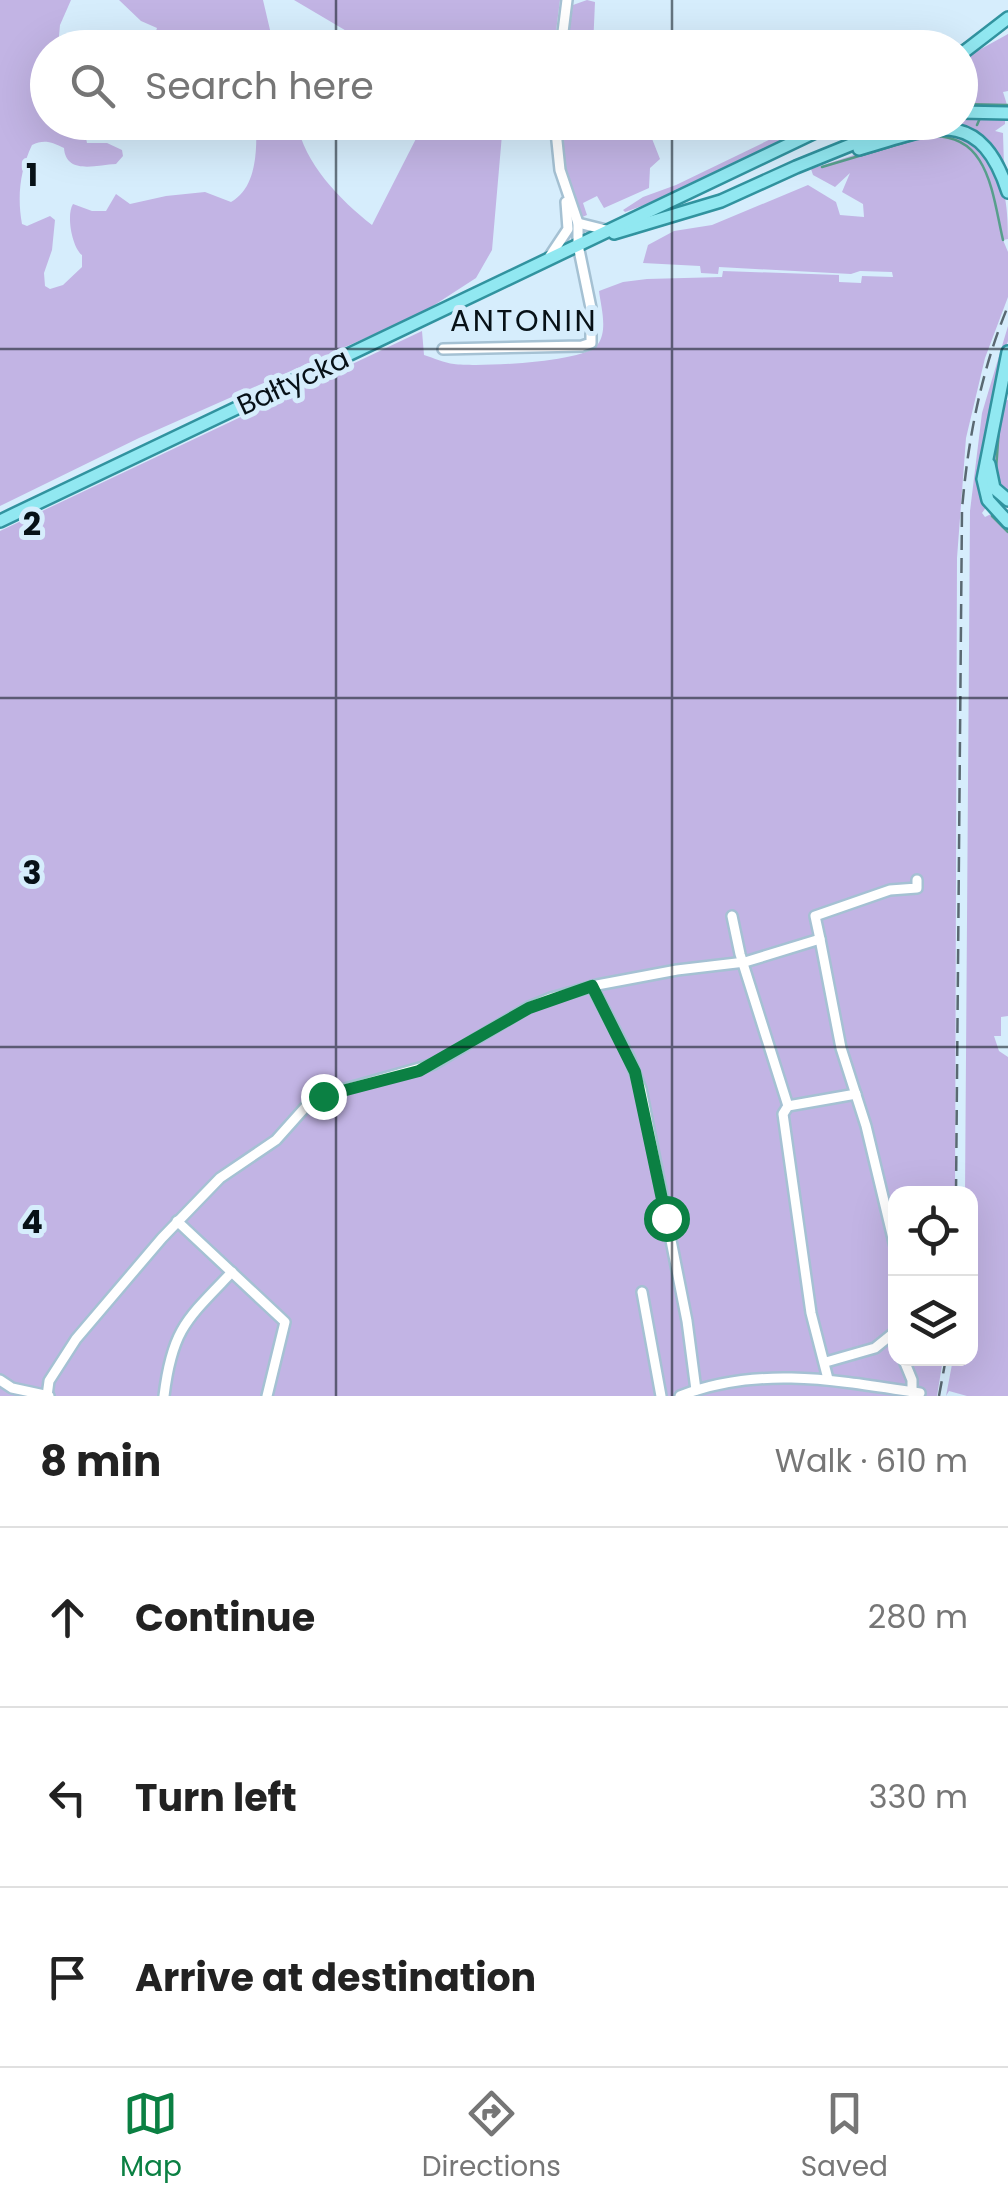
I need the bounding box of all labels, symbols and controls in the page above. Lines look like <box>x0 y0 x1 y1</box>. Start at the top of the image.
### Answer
search box <box>30 30 978 140</box>
icon: search <box>65 58 120 113</box>
text: Search here <box>145 59 374 112</box>
text: 1 <box>26 152 38 197</box>
district label: ANTONIN <box>450 299 598 342</box>
street label: Bałtycka <box>231 339 355 425</box>
text: 2 <box>23 501 41 546</box>
text: 3 <box>22 850 42 895</box>
route end <box>301 1074 347 1120</box>
map controls <box>888 1186 978 1366</box>
button: locate <box>888 1186 978 1276</box>
route start <box>644 1196 690 1242</box>
text: 4 <box>21 1199 43 1244</box>
button: layers <box>888 1276 978 1366</box>
text: 8 min <box>40 1432 161 1491</box>
text: Walk · 610 m <box>775 1438 968 1483</box>
icon: ahead <box>40 1590 95 1645</box>
text: Continue <box>135 1591 315 1644</box>
text: 280 m <box>868 1594 968 1639</box>
icon: left <box>40 1770 95 1825</box>
text: Turn left <box>135 1771 297 1824</box>
text: 330 m <box>869 1774 968 1819</box>
icon: arrive <box>40 1950 95 2005</box>
text: Arrive at destination <box>135 1951 536 2004</box>
tab: Map <box>120 2086 182 2188</box>
tab: Directions <box>422 2086 561 2188</box>
tab: Saved <box>801 2086 888 2188</box>

